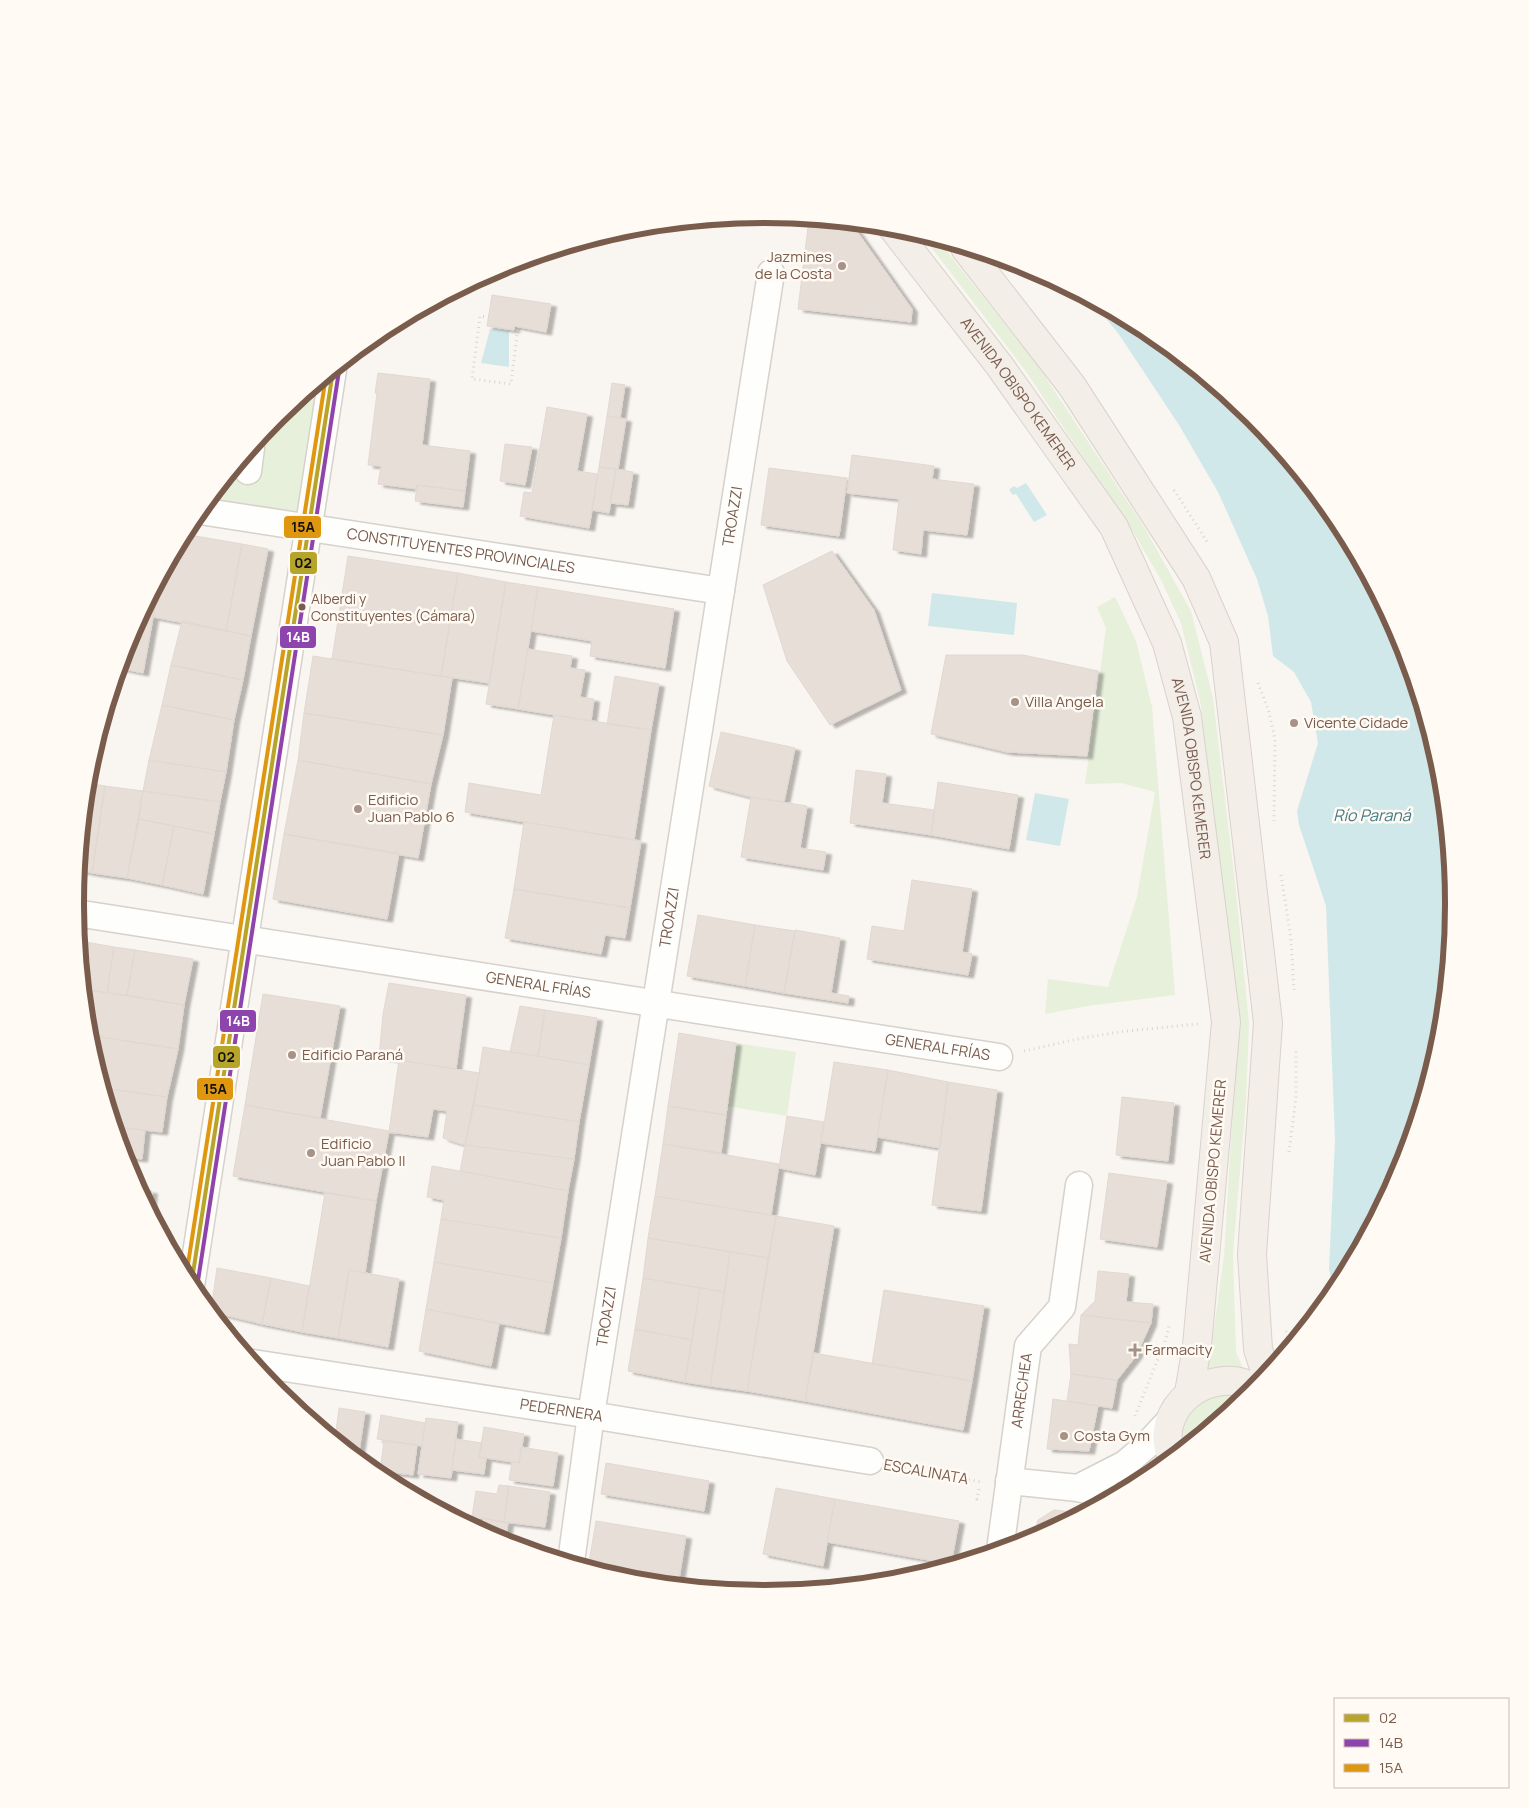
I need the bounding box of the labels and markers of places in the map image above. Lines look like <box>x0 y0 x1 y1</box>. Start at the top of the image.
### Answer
place label: Jazmines de la Costa <box>755 246 832 284</box>
marker: Jazmines de la Costa <box>836 260 848 272</box>
place label: Alberdi y Constituyentes (Cámara) <box>311 589 476 625</box>
marker: Alberdi y Constituyentes (Cámara) <box>297 602 307 612</box>
place label: Villa Angela <box>1025 691 1104 712</box>
marker: Villa Angela <box>1009 696 1021 708</box>
place label: Vicente Cidade <box>1304 712 1409 733</box>
marker: Vicente Cidade <box>1288 717 1300 729</box>
place label: Edificio Juan Pablo 6 <box>368 789 455 827</box>
marker: Edificio Juan Pablo 6 <box>352 803 364 815</box>
place label: Edificio Paraná <box>302 1044 403 1065</box>
marker: Edificio Paraná <box>286 1049 298 1061</box>
place label: Edificio Juan Pablo II <box>321 1133 405 1171</box>
marker: Edificio Juan Pablo II <box>305 1147 317 1159</box>
place label: Farmacity <box>1145 1339 1212 1360</box>
marker: Farmacity <box>1129 1344 1141 1356</box>
place label: Costa Gym <box>1074 1425 1150 1446</box>
marker: Costa Gym <box>1058 1430 1070 1442</box>

